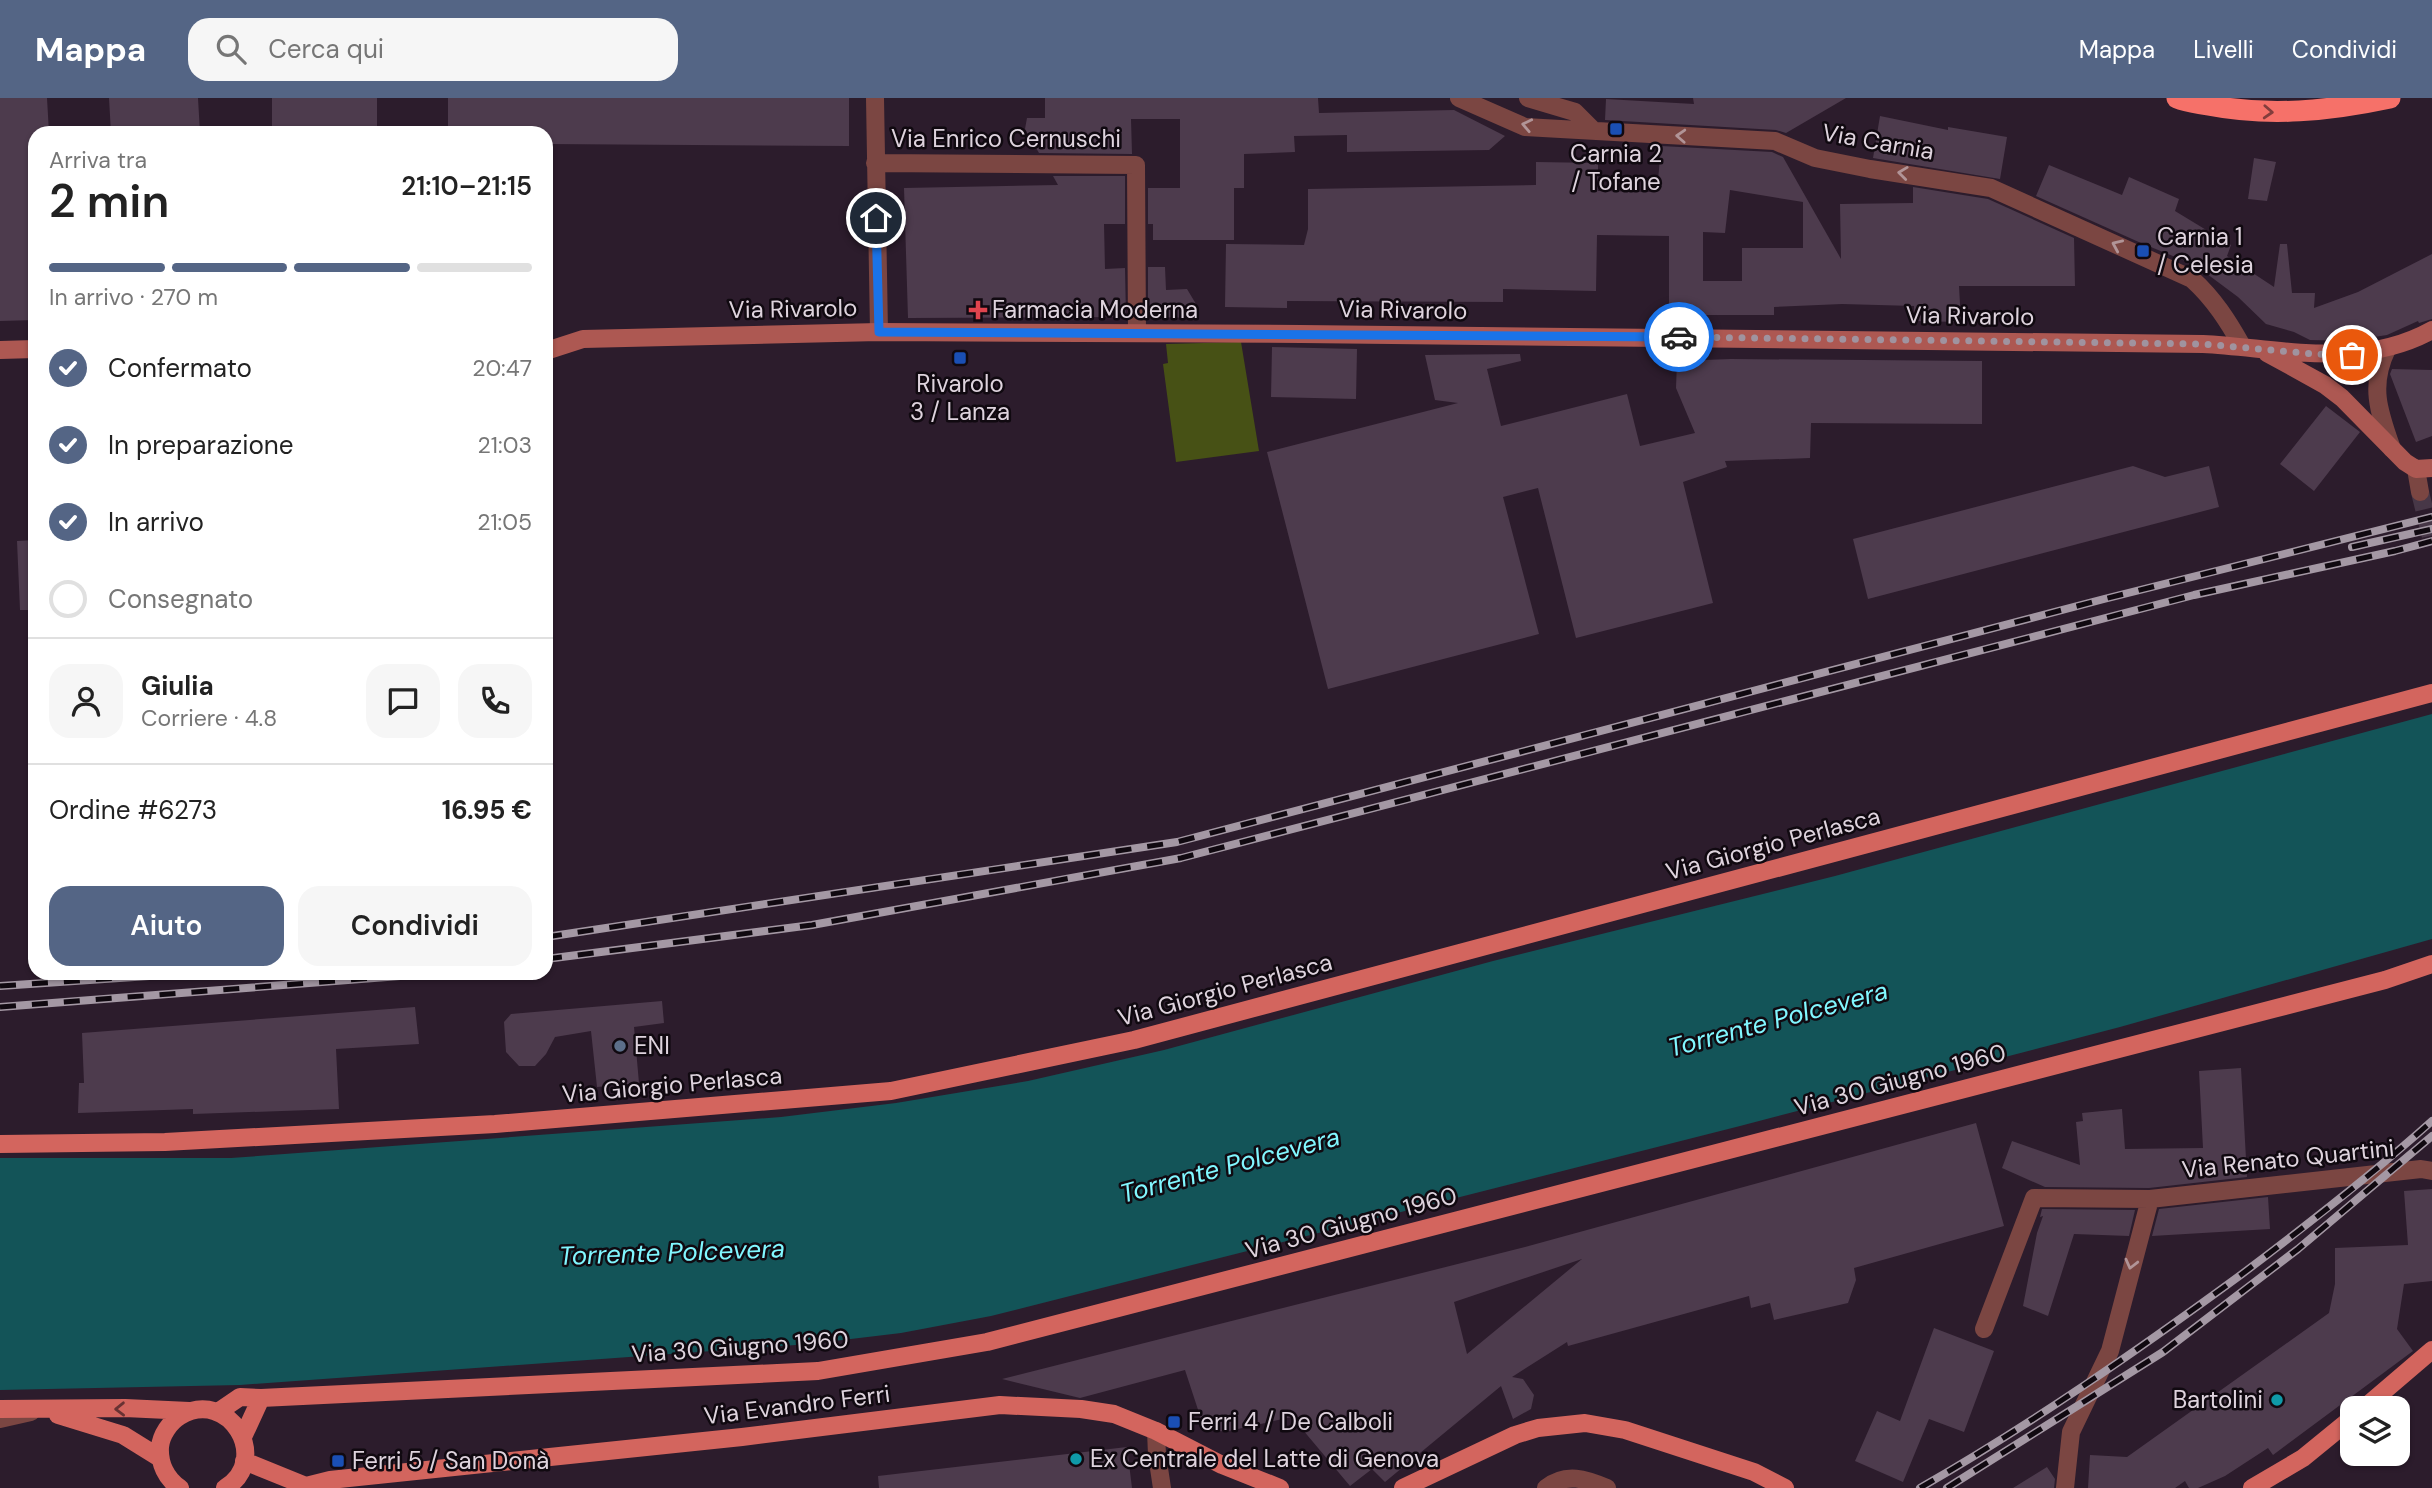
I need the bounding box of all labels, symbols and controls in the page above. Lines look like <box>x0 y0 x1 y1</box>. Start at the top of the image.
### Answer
search box <box>188 18 678 81</box>
text: Mappa <box>35 28 146 71</box>
icon: search <box>212 30 250 68</box>
text: Cerca qui <box>268 32 384 66</box>
text: Mappa <box>2079 34 2155 65</box>
text: Livelli <box>2193 34 2254 65</box>
text: Condividi <box>2292 34 2397 65</box>
one-way arrow <box>2263 104 2274 119</box>
street label: Via Carnia <box>1820 116 1936 167</box>
one-way arrow <box>1521 118 1533 133</box>
marker: Carnia 2 / Tofane <box>1608 121 1624 137</box>
street label: Via Enrico Cernuschi <box>891 123 1121 154</box>
one-way arrow <box>1675 128 1686 143</box>
place label: Carnia 2 / Tofane <box>1570 138 1662 197</box>
text: Arriva tra <box>49 145 147 175</box>
one-way arrow <box>1898 166 1909 181</box>
text: 21:10–21:15 <box>401 169 532 203</box>
text: 2 min <box>49 171 169 231</box>
pin <box>846 188 906 248</box>
icon: home <box>857 199 895 237</box>
place label: Carnia 1 / Celesia <box>2157 221 2253 280</box>
one-way arrow <box>2112 239 2124 253</box>
marker: Carnia 1 / Celesia <box>2135 243 2151 259</box>
text: In arrivo · 270 m <box>49 282 218 312</box>
street label: Via Rivarolo <box>728 292 858 325</box>
street label: Via Rivarolo <box>1338 293 1468 326</box>
place label: Farmacia Moderna <box>992 294 1198 325</box>
street label: Via Rivarolo <box>1905 299 2035 332</box>
marker: Farmacia Moderna <box>970 302 986 318</box>
courier <box>1644 302 1714 372</box>
icon: car <box>1660 318 1698 356</box>
pin <box>2322 325 2382 385</box>
icon: bag <box>2333 336 2371 374</box>
icon: check <box>49 349 87 387</box>
marker: Rivarolo 3 / Lanza <box>952 350 968 366</box>
text: Confermato <box>108 351 252 385</box>
text: 20:47 <box>472 353 532 383</box>
place label: Rivarolo 3 / Lanza <box>910 368 1010 427</box>
icon: check <box>49 426 87 464</box>
text: In preparazione <box>108 428 294 462</box>
text: 21:03 <box>478 430 532 460</box>
icon: check <box>49 503 87 541</box>
text: In arrivo <box>108 505 204 539</box>
text: 21:05 <box>477 507 532 537</box>
text: Consegnato <box>108 582 253 616</box>
button: person <box>49 664 123 738</box>
button: chat <box>366 664 440 738</box>
button: phone <box>458 664 532 738</box>
text: Giulia <box>141 669 214 703</box>
text: Corriere · 4.8 <box>141 703 277 733</box>
text: Ordine #6273 <box>49 793 217 827</box>
text: 16.95 € <box>442 793 532 827</box>
street label: Via Giorgio Perlasca <box>1662 800 1884 887</box>
button: Aiuto <box>49 886 284 966</box>
button: Condividi <box>298 886 532 966</box>
street label: Via Giorgio Perlasca <box>1114 946 1336 1033</box>
water label: Torrente Polcevera <box>1664 973 1892 1065</box>
place label: ENI <box>634 1030 670 1061</box>
street label: Via 30 Giugno 1960 <box>1791 1036 2009 1123</box>
marker: ENI <box>612 1038 628 1054</box>
street label: Via Giorgio Perlasca <box>561 1059 783 1110</box>
water label: Torrente Polcevera <box>1116 1119 1344 1211</box>
street label: Via Renato Quartini <box>2180 1132 2396 1185</box>
street label: Via 30 Giugno 1960 <box>1242 1179 1460 1266</box>
water label: Torrente Polcevera <box>558 1231 786 1273</box>
one-way arrow <box>2125 1258 2139 1270</box>
street label: Via 30 Giugno 1960 <box>630 1323 850 1370</box>
street label: Via Evandro Ferri <box>702 1378 892 1431</box>
place label: Bartolini <box>2173 1384 2263 1415</box>
marker: Bartolini <box>2269 1392 2285 1408</box>
map controls <box>2340 1396 2410 1466</box>
button: layers <box>2340 1396 2410 1466</box>
one-way arrow <box>115 1401 125 1417</box>
place label: Ferri 4 / De Calboli <box>1188 1406 1393 1437</box>
marker: Ferri 4 / De Calboli <box>1166 1414 1182 1430</box>
place label: Ex Centrale del Latte di Genova <box>1090 1443 1439 1474</box>
place label: Ferri 5 / San Donà <box>352 1445 549 1476</box>
marker: Ex Centrale del Latte di Genova <box>1068 1451 1084 1467</box>
marker: Ferri 5 / San Donà <box>330 1453 346 1469</box>

